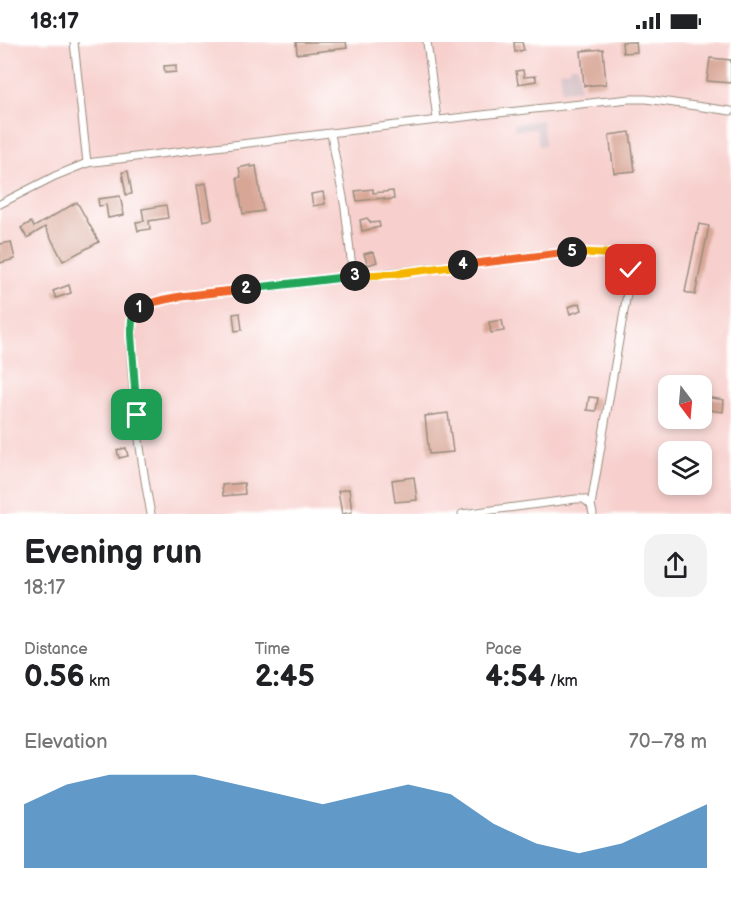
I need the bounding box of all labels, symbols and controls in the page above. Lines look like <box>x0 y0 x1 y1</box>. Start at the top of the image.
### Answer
text: 18:17 <box>30 8 79 35</box>
pin: 5 <box>557 237 587 267</box>
text: 5 <box>567 242 577 261</box>
pin <box>605 244 656 295</box>
pin: 4 <box>448 250 478 280</box>
icon: check <box>614 253 647 286</box>
text: 4 <box>458 255 468 274</box>
pin: 3 <box>340 261 370 291</box>
text: 3 <box>350 266 360 285</box>
pin: 2 <box>231 274 261 304</box>
text: 2 <box>241 279 251 298</box>
pin: 1 <box>124 293 154 323</box>
text: 1 <box>136 298 142 317</box>
north arrow <box>658 375 712 429</box>
map controls <box>658 375 712 495</box>
pin <box>111 389 162 440</box>
icon: arrive <box>120 398 153 431</box>
button: layers <box>658 441 712 495</box>
text: Evening run <box>24 533 202 573</box>
button: share <box>644 534 707 597</box>
text: 18:17 <box>24 576 65 600</box>
text: Distance <box>24 640 88 659</box>
text: Time <box>255 640 290 659</box>
text: Pace <box>485 640 522 659</box>
text: 0.56 <box>24 659 85 695</box>
text: 2:45 <box>255 659 315 695</box>
text: 4:54 <box>485 659 545 695</box>
text: km <box>85 672 110 691</box>
text: /km <box>545 672 578 691</box>
text: Elevation <box>24 730 107 754</box>
text: 70–78 m <box>629 730 707 754</box>

